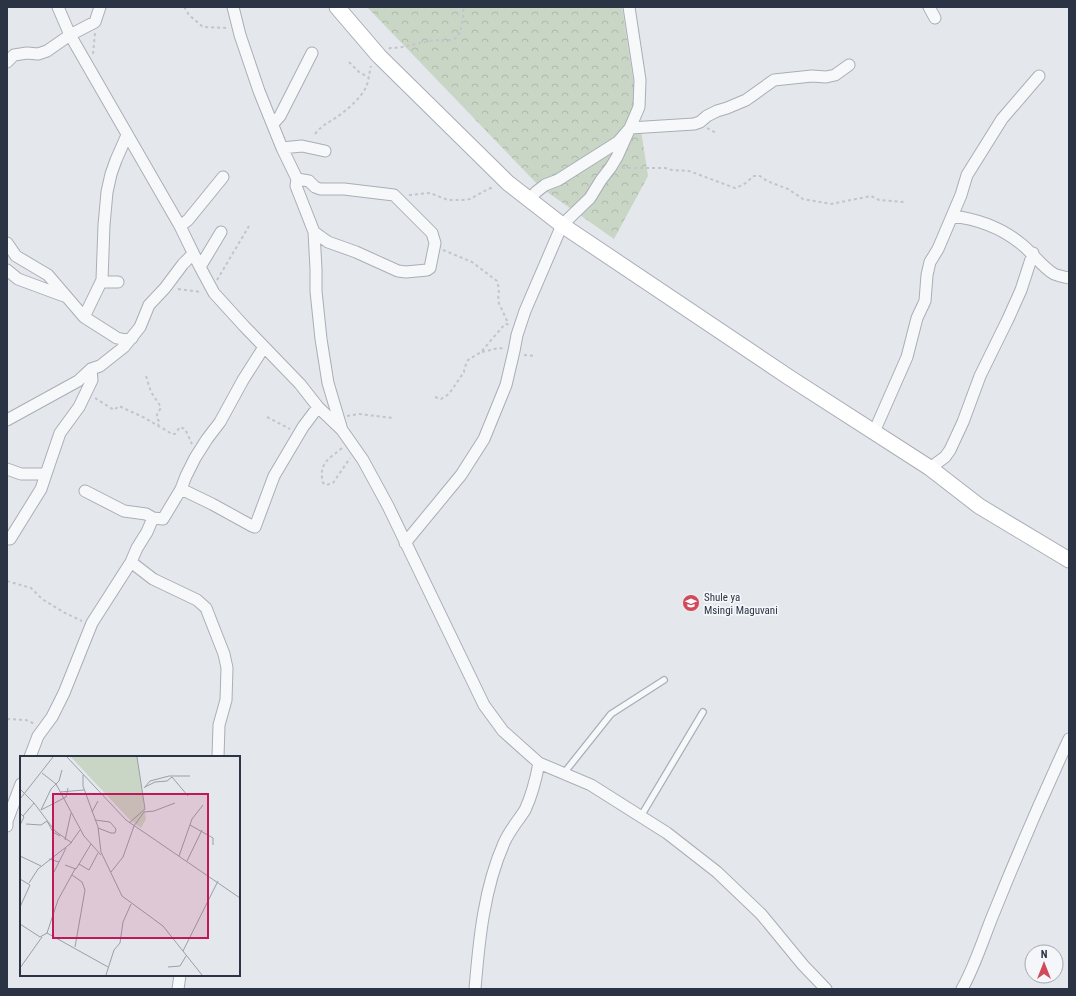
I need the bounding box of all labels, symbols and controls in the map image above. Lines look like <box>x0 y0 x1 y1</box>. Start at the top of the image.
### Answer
place label: Shule ya Msingi Maguvani <box>704 591 778 617</box>
school or university icon: Shule ya Msingi Maguvani <box>681 593 701 613</box>
inset map <box>20 756 240 976</box>
north arrow <box>1024 944 1064 984</box>
text: N <box>1041 948 1048 961</box>

